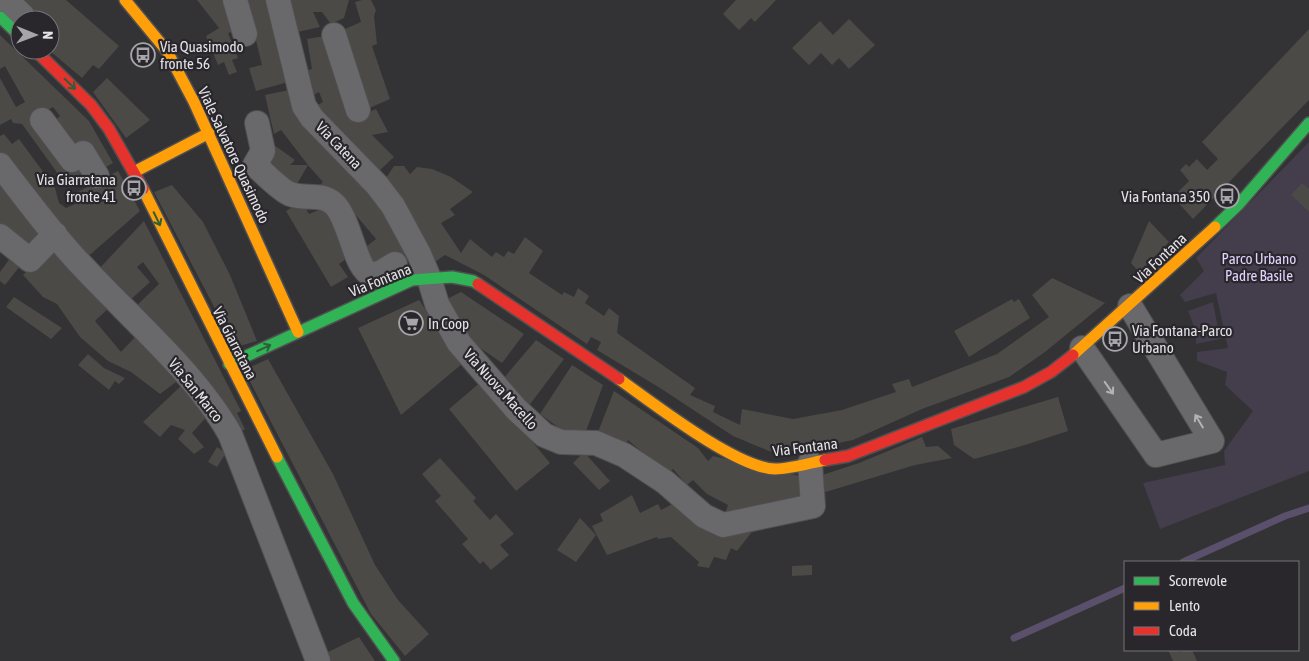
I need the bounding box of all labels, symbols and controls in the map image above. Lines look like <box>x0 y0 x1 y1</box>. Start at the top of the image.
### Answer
north arrow <box>10 10 60 60</box>
text: N <box>40 31 56 39</box>
place label: Via Quasimodo fronte 56 <box>160 38 244 72</box>
bus stop icon: Via Quasimodo fronte 56 <box>130 42 156 68</box>
one-way arrow <box>63 78 76 90</box>
street label: Viale Salvatore Quasimodo <box>195 84 273 226</box>
street label: Via Catena <box>312 118 366 172</box>
place label: Via Giarratana fronte 41 <box>37 171 116 205</box>
bus stop icon: Via Giarratana fronte 41 <box>121 175 147 201</box>
bus stop icon: Via Fontana 350 <box>1214 183 1240 209</box>
place label: Via Fontana 350 <box>1121 188 1210 205</box>
one-way arrow <box>152 212 162 227</box>
street label: Via Fontana <box>1130 229 1190 287</box>
park label: Parco Urbano Padre Basile <box>1222 250 1296 284</box>
street label: Via Fontana <box>346 260 414 300</box>
street label: Via Giarratana <box>209 304 261 382</box>
supermarket icon: In Coop <box>398 310 424 336</box>
place label: In Coop <box>428 315 469 332</box>
place label: Via Fontana-Parco Urbano <box>1132 322 1232 356</box>
bus stop icon: Via Fontana-Parco Urbano <box>1102 326 1128 352</box>
one-way arrow <box>256 343 271 352</box>
street label: Via Nuova Macello <box>461 345 541 433</box>
street label: Via San Marco <box>165 355 227 425</box>
one-way arrow <box>1104 381 1114 395</box>
one-way arrow <box>1194 414 1204 428</box>
street label: Via Fontana <box>771 435 839 459</box>
legend <box>1124 561 1299 651</box>
text: Scorrevole <box>1169 572 1227 589</box>
text: Lento <box>1169 597 1200 614</box>
text: Coda <box>1169 622 1197 639</box>

